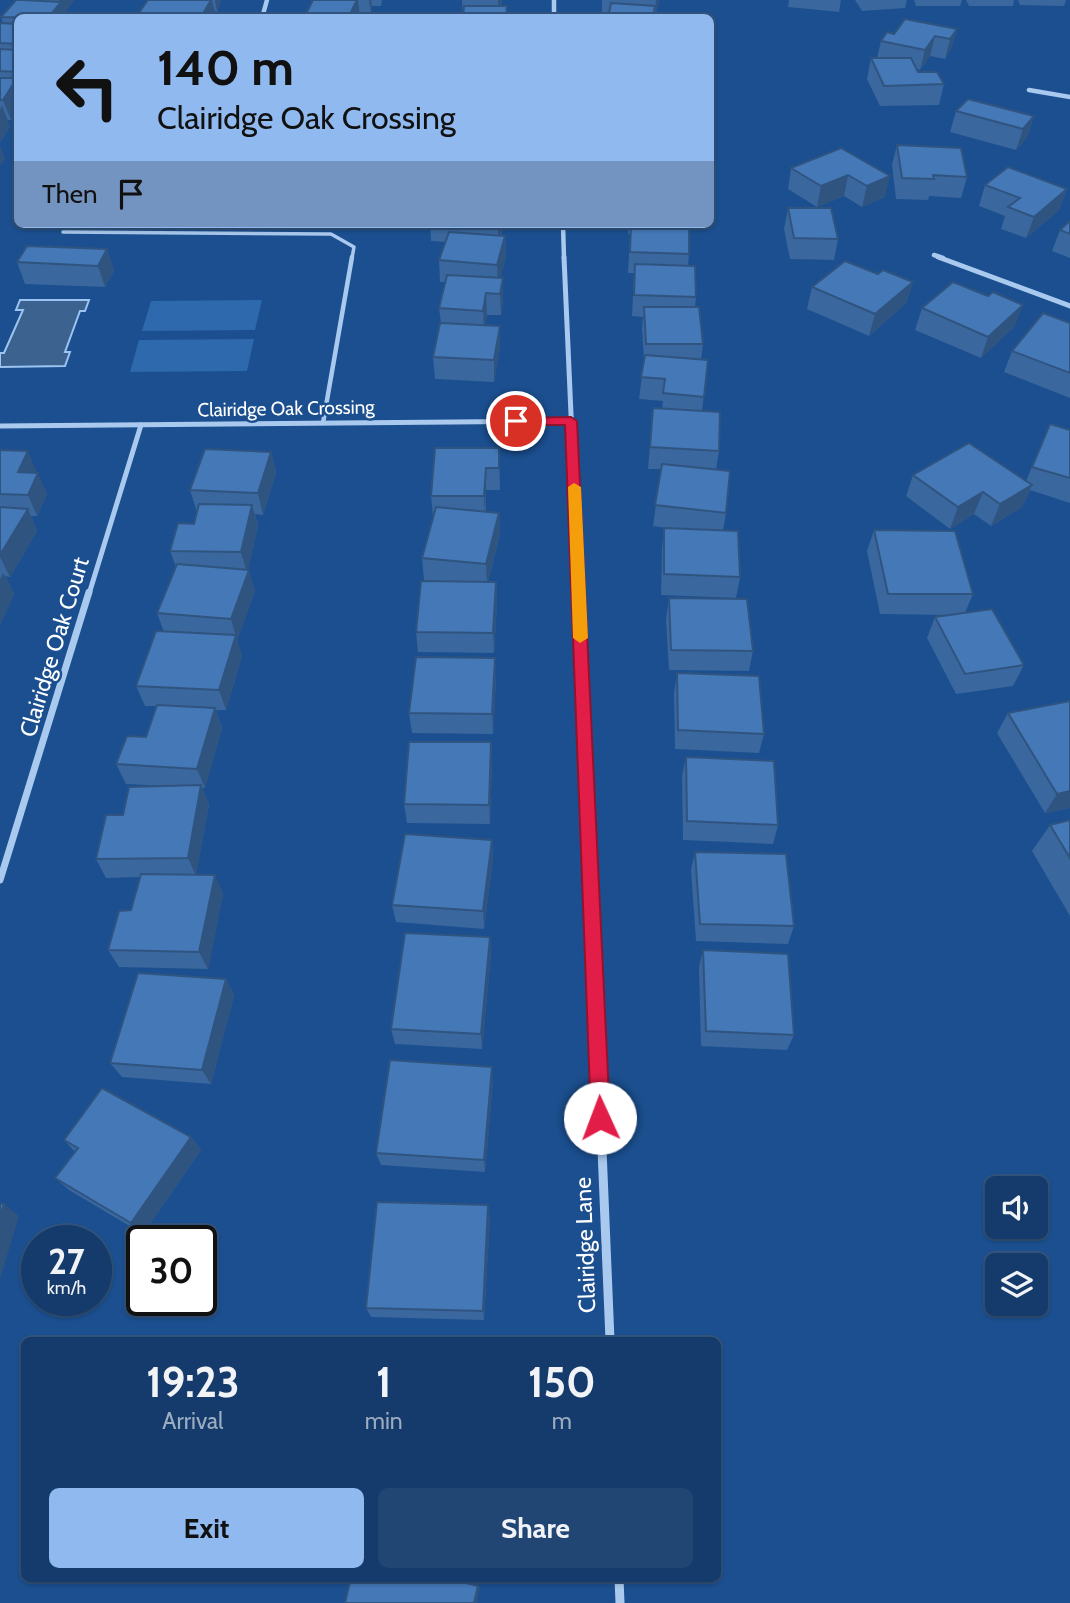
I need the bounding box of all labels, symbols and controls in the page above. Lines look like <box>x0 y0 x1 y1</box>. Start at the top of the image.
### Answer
text: 140 m <box>157 38 294 97</box>
icon: left <box>42 42 133 133</box>
text: Clairidge Oak Crossing <box>157 98 456 137</box>
icon: arrive <box>112 175 150 213</box>
text: Then <box>42 178 98 210</box>
pin <box>486 391 546 451</box>
street label: Clairidge Oak Crossing <box>197 395 375 422</box>
icon: arrive <box>497 402 535 440</box>
street label: Clairidge Oak Court <box>13 554 95 740</box>
position arrow <box>563 1081 637 1155</box>
street label: Clairidge Lane <box>569 1176 601 1313</box>
map controls <box>985 1176 1048 1316</box>
button: sound <box>985 1176 1048 1239</box>
speed limit sign: 30 <box>126 1225 217 1316</box>
text: 27 <box>48 1240 85 1283</box>
button: layers <box>985 1253 1048 1316</box>
text: km/h <box>47 1277 86 1299</box>
text: 19:23 <box>146 1356 240 1408</box>
text: 1 <box>376 1356 392 1408</box>
text: 150 <box>528 1356 596 1408</box>
text: Arrival <box>162 1407 224 1435</box>
text: min <box>365 1407 403 1435</box>
text: m <box>552 1407 572 1435</box>
button: Exit <box>49 1488 364 1568</box>
button: Share <box>378 1488 693 1568</box>

